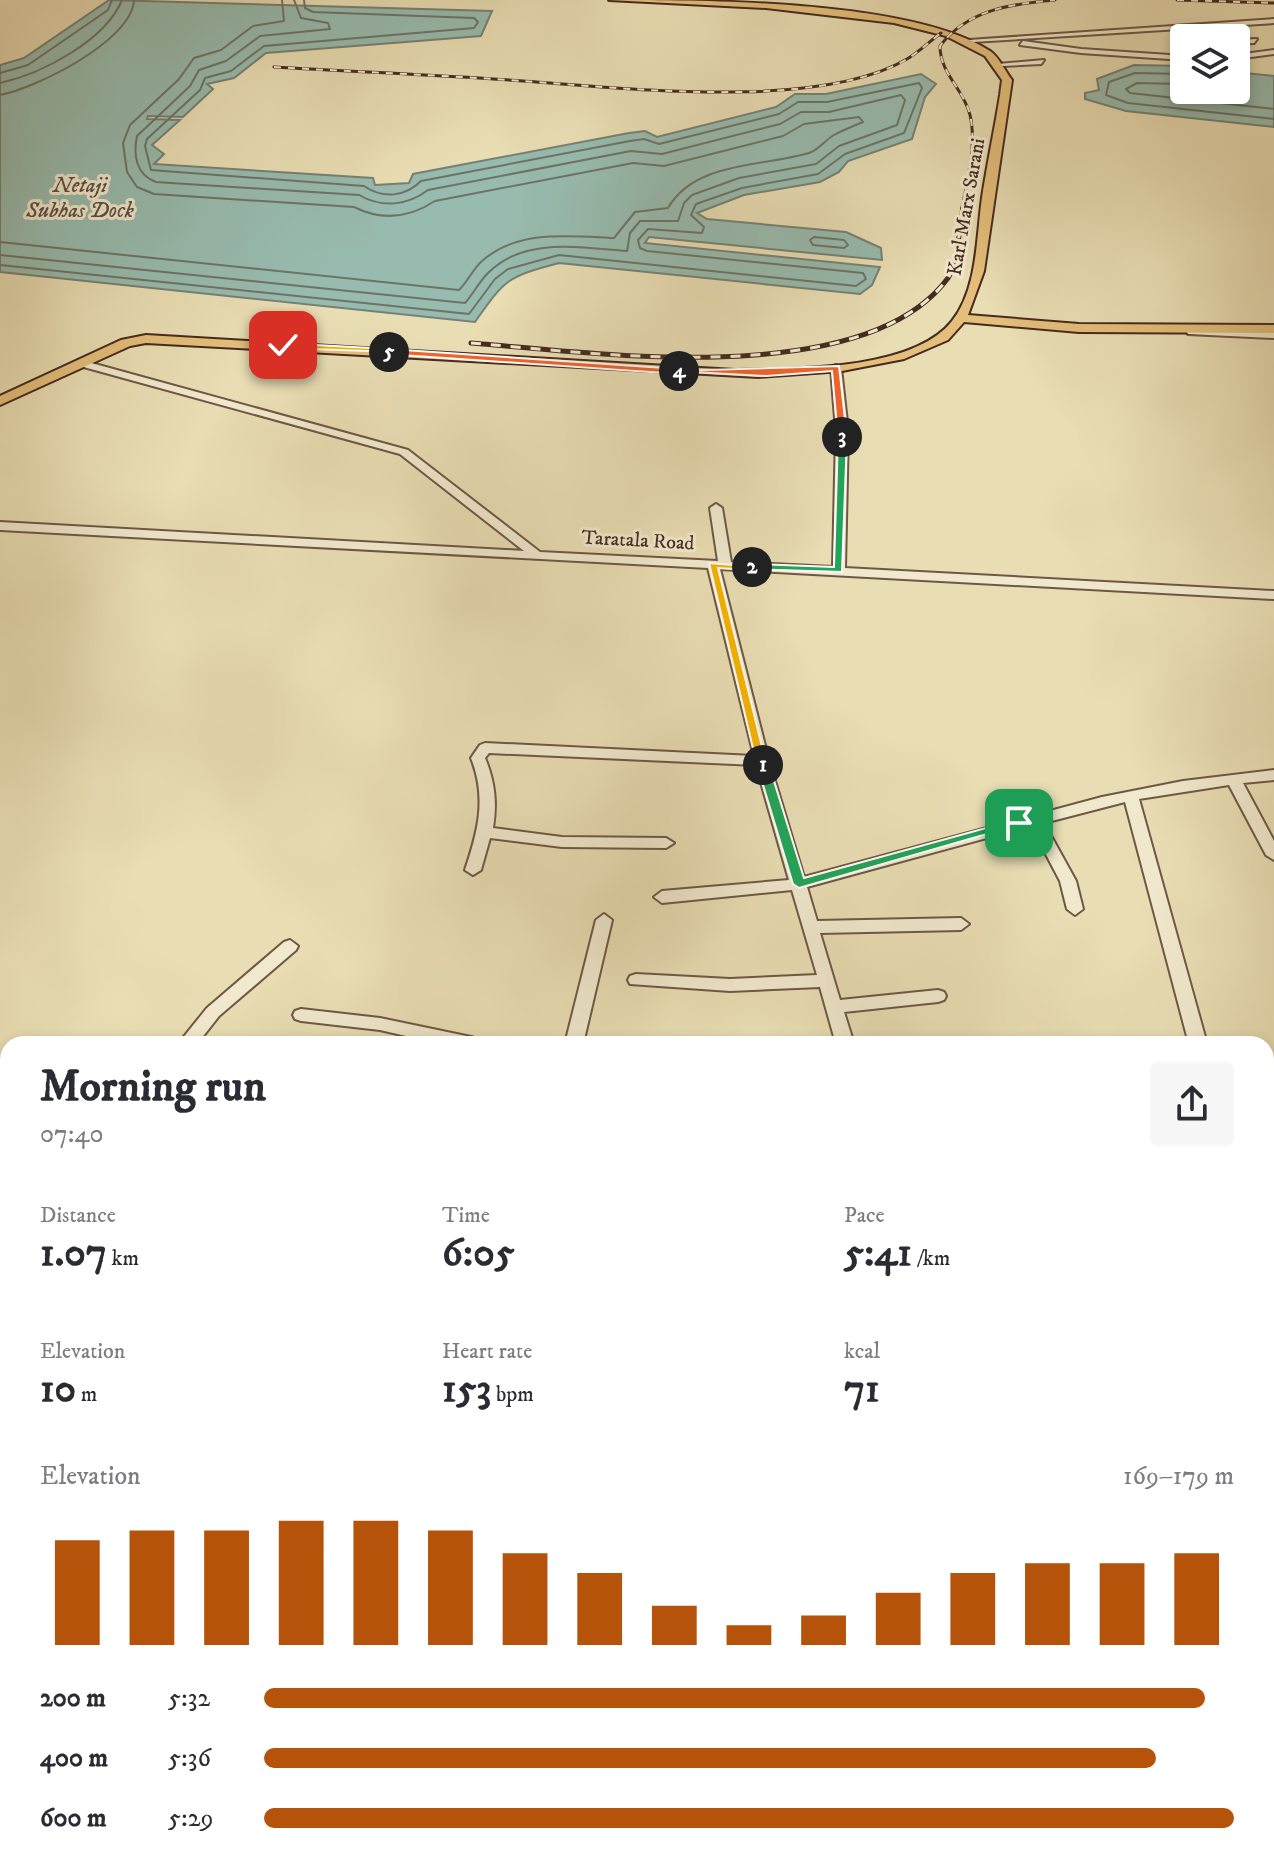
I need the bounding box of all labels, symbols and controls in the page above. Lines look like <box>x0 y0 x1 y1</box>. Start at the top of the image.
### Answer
map controls <box>1170 24 1250 104</box>
button: layers <box>1170 24 1250 104</box>
street label: Karl Marx Sarani <box>943 136 991 278</box>
water label: Netaji Subhas Dock <box>25 172 135 224</box>
pin <box>249 311 317 379</box>
icon: check <box>261 323 305 367</box>
pin: 5 <box>369 332 409 372</box>
text: 5 <box>384 338 394 365</box>
pin: 4 <box>659 351 699 391</box>
text: 4 <box>673 357 685 384</box>
pin: 3 <box>822 417 862 457</box>
text: 3 <box>838 423 846 450</box>
street label: Taratala Road <box>581 526 695 556</box>
pin: 2 <box>732 547 772 587</box>
text: 2 <box>747 553 757 580</box>
pin: 1 <box>743 745 783 785</box>
text: 1 <box>759 751 767 778</box>
pin <box>985 789 1053 857</box>
icon: arrive <box>997 801 1041 845</box>
text: Morning run <box>40 1060 266 1115</box>
button: share <box>1150 1062 1234 1146</box>
text: 07:40 <box>40 1118 103 1151</box>
text: Distance <box>40 1202 116 1229</box>
text: Time <box>442 1202 490 1229</box>
text: Pace <box>844 1202 885 1229</box>
text: 1.07 <box>40 1229 107 1279</box>
text: 6:05 <box>442 1229 515 1279</box>
text: 5:41 <box>844 1229 912 1279</box>
text: km <box>107 1245 139 1272</box>
text: /km <box>912 1245 950 1272</box>
text: Elevation <box>40 1338 125 1365</box>
text: Heart rate <box>442 1338 532 1365</box>
text: kcal <box>844 1338 880 1365</box>
text: 10 <box>40 1365 76 1415</box>
text: 153 <box>442 1365 491 1415</box>
text: 71 <box>844 1365 880 1415</box>
text: m <box>76 1381 97 1408</box>
text: bpm <box>491 1381 534 1408</box>
text: Elevation <box>40 1460 141 1493</box>
text: 169–179 m <box>1123 1460 1234 1493</box>
text: 200 m <box>40 1682 106 1715</box>
text: 5:32 <box>168 1682 210 1715</box>
text: 400 m <box>40 1742 108 1775</box>
text: 5:36 <box>168 1742 211 1775</box>
text: 600 m <box>40 1802 107 1835</box>
text: 5:29 <box>168 1802 213 1835</box>

